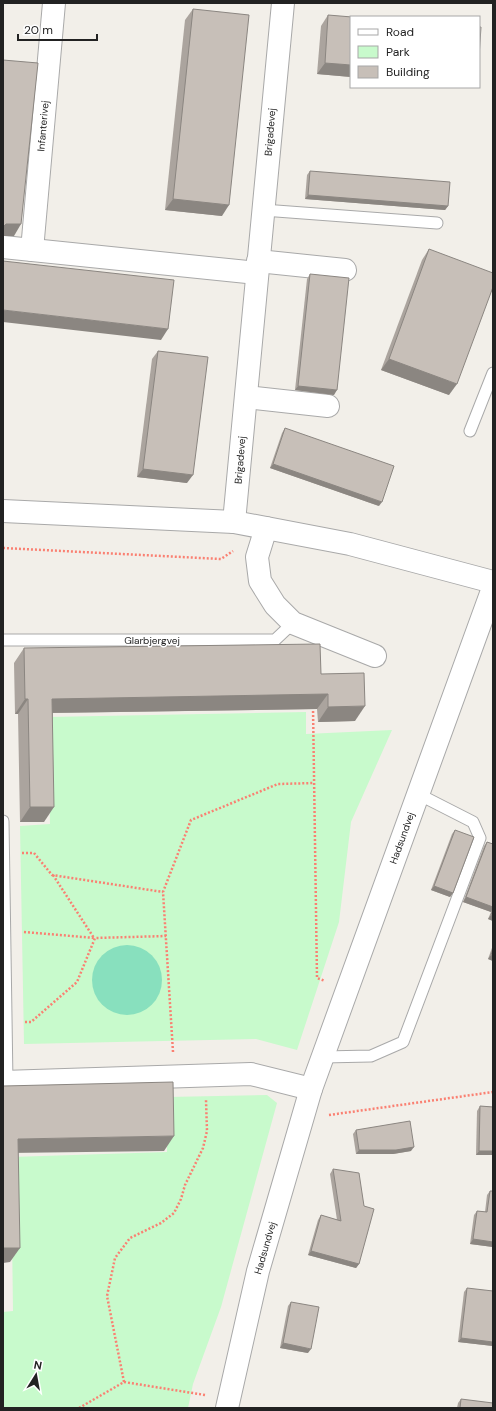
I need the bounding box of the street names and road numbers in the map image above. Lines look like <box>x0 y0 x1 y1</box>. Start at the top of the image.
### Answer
street label: Infanterivej <box>34 100 52 152</box>
street label: Brigadevej <box>261 108 279 156</box>
street label: Brigadevej <box>231 436 249 484</box>
street label: Glarbjergvej <box>124 634 180 647</box>
street label: Hadsundvej <box>387 810 417 866</box>
street label: Hadsundvej <box>251 1220 279 1276</box>

